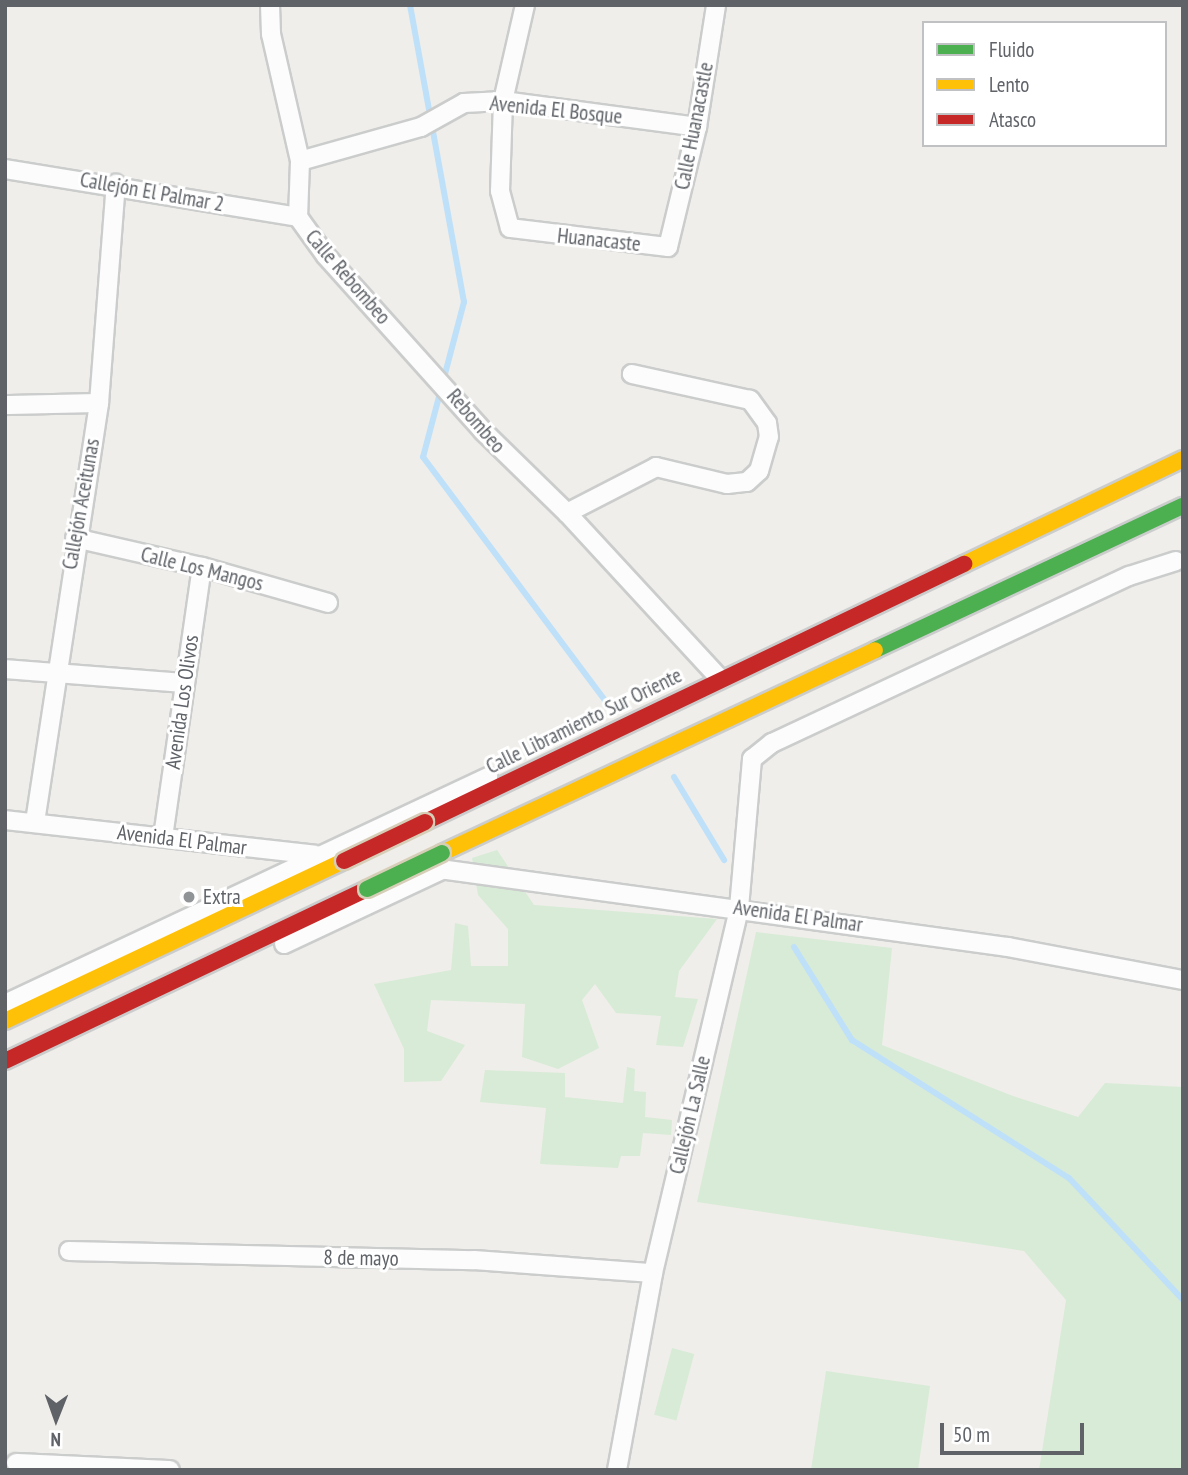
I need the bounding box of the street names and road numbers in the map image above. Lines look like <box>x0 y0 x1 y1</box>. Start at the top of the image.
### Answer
street label: Calle Huanacastle <box>669 60 719 192</box>
street label: Avenida El Bosque <box>488 91 624 129</box>
street label: Callejón El Palmar 2 <box>78 167 226 217</box>
street label: Huanacaste <box>556 223 642 257</box>
street label: Calle Rebombeo <box>300 225 396 329</box>
street label: Rebombeo <box>441 384 511 458</box>
street label: Callejón Aceitunas <box>57 436 105 572</box>
street label: Calle Los Mangos <box>138 542 266 596</box>
street label: Avenida Los Olivos <box>160 633 204 771</box>
street label: Calle Libramiento Sur Oriente <box>482 663 686 779</box>
street label: Avenida El Palmar <box>116 820 248 860</box>
street label: Avenida El Palmar <box>732 894 864 938</box>
street label: Callejón La Salle <box>664 1053 716 1177</box>
street label: 8 de mayo <box>323 1245 399 1271</box>

